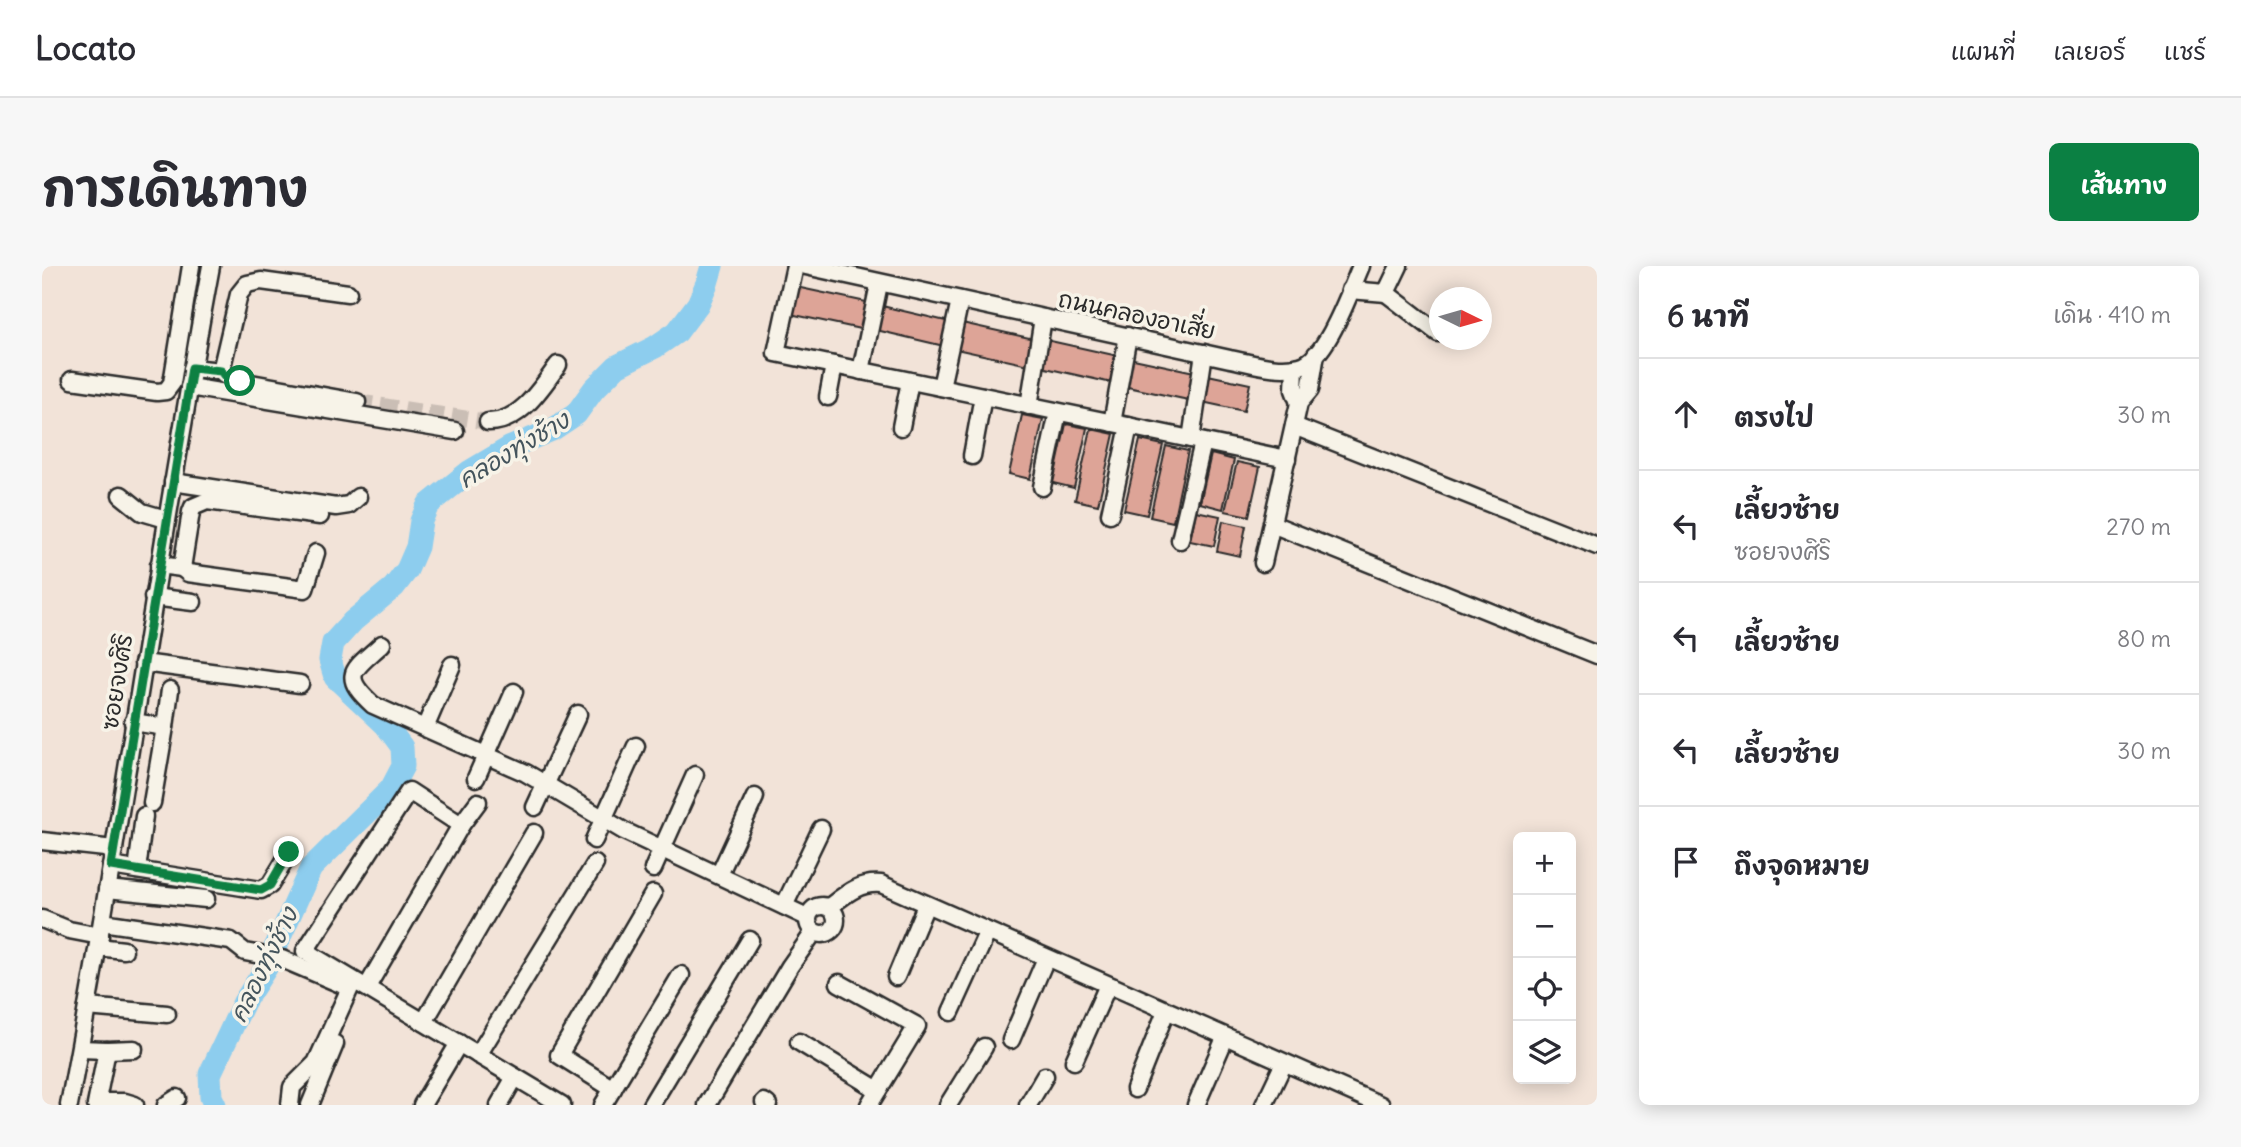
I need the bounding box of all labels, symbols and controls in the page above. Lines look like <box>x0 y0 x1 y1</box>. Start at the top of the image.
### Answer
text: Locato <box>35 27 136 69</box>
text: แผนที่ <box>1951 36 2016 66</box>
text: เลเยอร์ <box>2054 36 2126 66</box>
text: แชร์ <box>2164 36 2206 66</box>
button: เส้นทาง <box>2049 143 2199 221</box>
text: การเดินทาง <box>42 158 308 219</box>
street label: ถนนคลองอาเสี่ย <box>1056 277 1220 345</box>
north arrow <box>1429 287 1492 350</box>
text: 6 นาที <box>1667 297 1749 335</box>
text: เดิน · 410 m <box>2053 300 2171 329</box>
route start <box>224 365 255 396</box>
icon: ahead <box>1667 395 1705 433</box>
text: 30 m <box>2117 400 2171 429</box>
text: ตรงไป <box>1734 401 1814 434</box>
water label: คลองทุ่งช้าง <box>453 403 578 497</box>
text: เลี้ยวซ้าย <box>1734 493 1840 526</box>
icon: left <box>1667 507 1705 545</box>
text: 270 m <box>2106 512 2171 541</box>
text: ซอยจงศิริ <box>1734 537 1831 566</box>
icon: left <box>1667 619 1705 657</box>
text: 80 m <box>2117 624 2171 653</box>
text: เลี้ยวซ้าย <box>1734 625 1840 658</box>
street label: ซอยจงศิริ <box>95 632 138 732</box>
icon: left <box>1667 731 1705 769</box>
text: 30 m <box>2117 736 2171 765</box>
text: เลี้ยวซ้าย <box>1734 737 1840 770</box>
map controls <box>1513 832 1576 1084</box>
button: + <box>1513 832 1576 895</box>
route end <box>273 836 304 867</box>
icon: arrive <box>1667 843 1705 881</box>
text: ถึงจุดหมาย <box>1734 849 1870 882</box>
button: − <box>1513 895 1576 958</box>
water label: คลองทุ่งช้าง <box>223 900 308 1028</box>
button: locate <box>1513 958 1576 1021</box>
button: layers <box>1513 1021 1576 1084</box>

